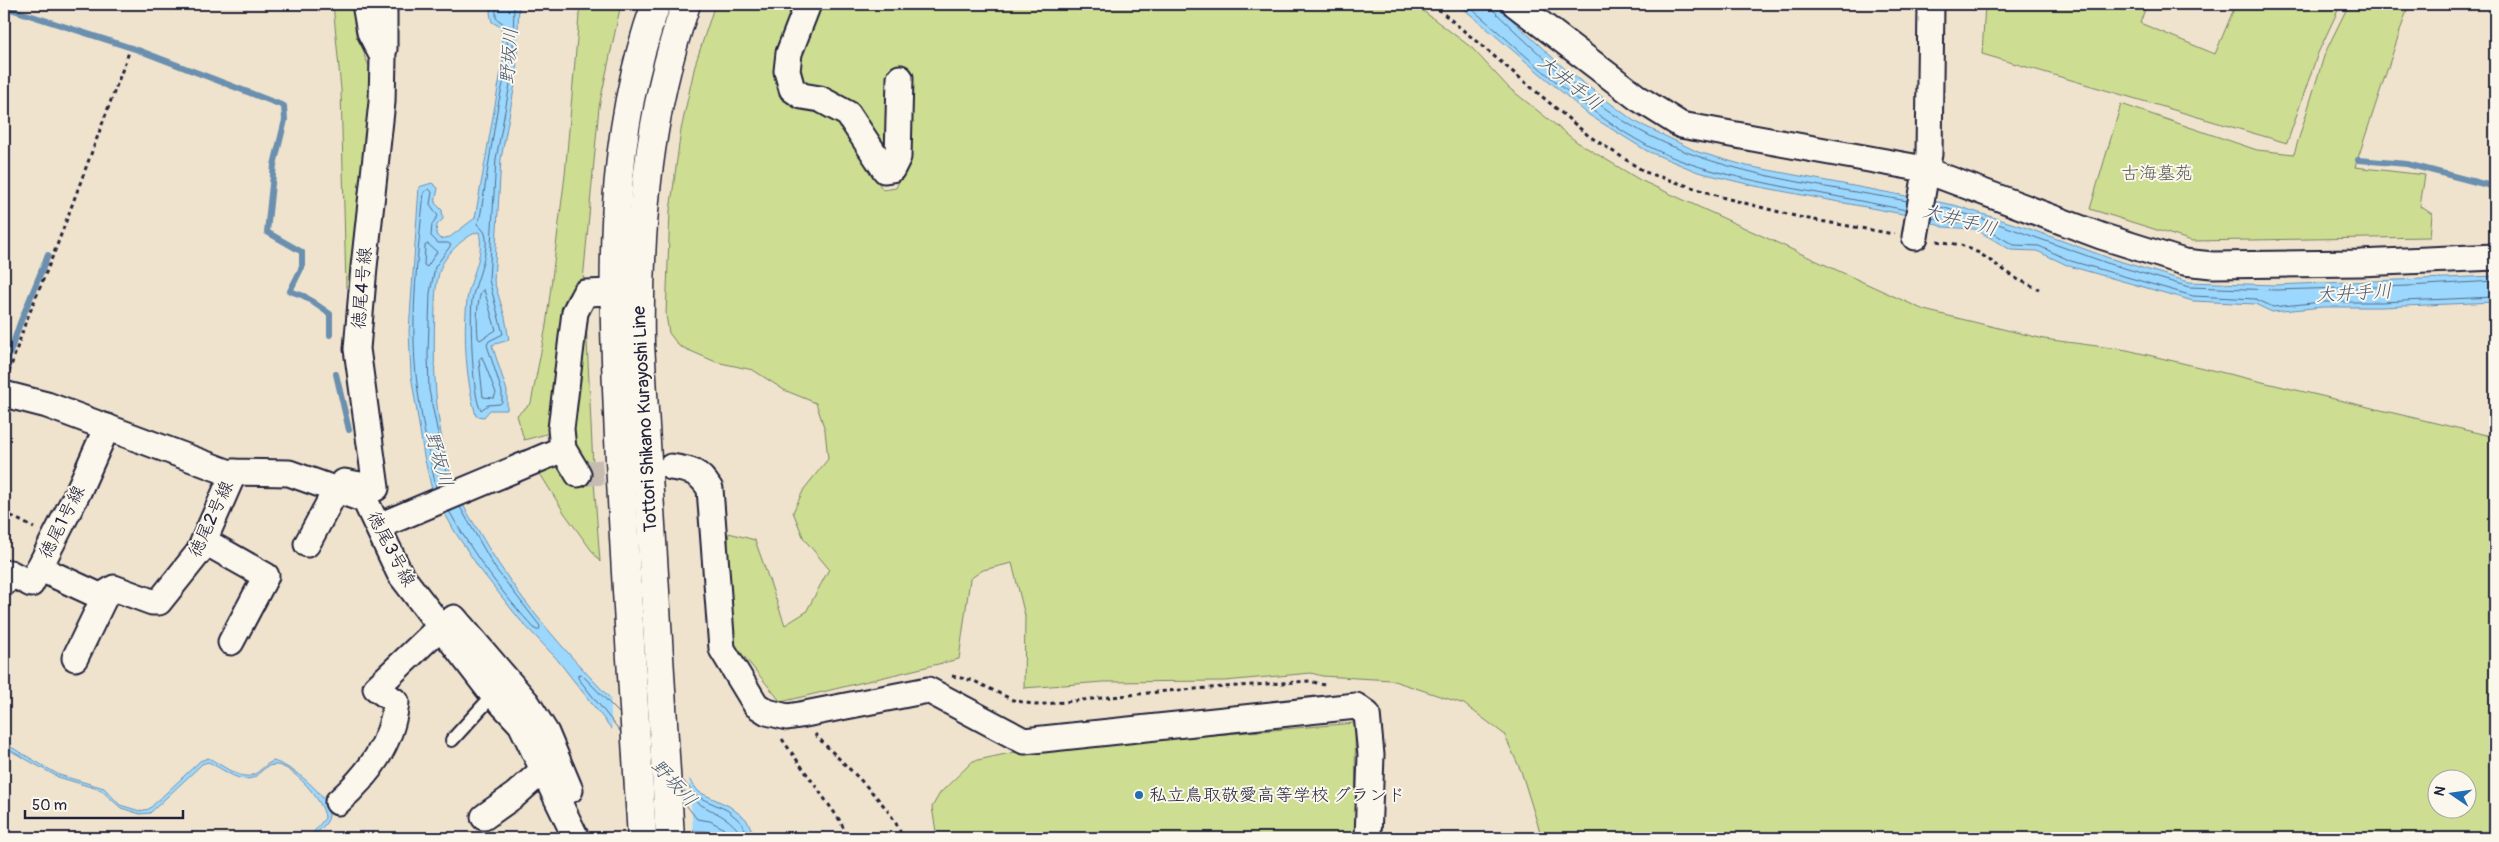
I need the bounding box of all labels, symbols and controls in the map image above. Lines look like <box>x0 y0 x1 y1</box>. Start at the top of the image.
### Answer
water label: 野坂川 <box>495 27 523 85</box>
water label: 大井手川 <box>1533 50 1607 116</box>
park label: 古海墓苑 <box>2121 162 2193 185</box>
water label: 大井手川 <box>1920 199 2000 241</box>
street label: 徳尾4号線 <box>347 246 377 330</box>
water label: 大井手川 <box>2315 279 2393 307</box>
street label: Tottori Shikano Kurayoshi Line <box>628 305 662 533</box>
water label: 野坂川 <box>420 428 458 490</box>
street label: 徳尾2号線 <box>183 477 239 561</box>
street label: 徳尾1号線 <box>34 482 90 562</box>
street label: 徳尾3号線 <box>362 507 420 591</box>
water label: 野坂川 <box>646 754 702 812</box>
north arrow <box>2426 770 2476 820</box>
place label: 私立鳥取敬愛高等学校 グランド <box>1149 784 1405 807</box>
text: N <box>2430 785 2449 798</box>
scale bar <box>25 787 182 819</box>
marker: 私立鳥取敬愛高等学校 グランド <box>1133 789 1145 801</box>
text: 50 m <box>32 796 67 815</box>

